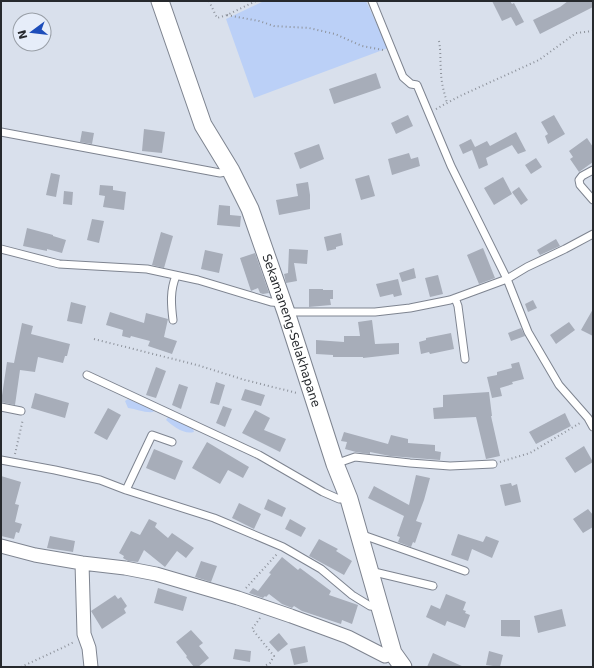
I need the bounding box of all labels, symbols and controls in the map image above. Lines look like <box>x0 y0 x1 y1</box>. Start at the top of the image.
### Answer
north arrow <box>12 12 52 52</box>
text: N <box>15 28 30 41</box>
street label: Sekamaneng-Selakhapane <box>259 252 323 409</box>

